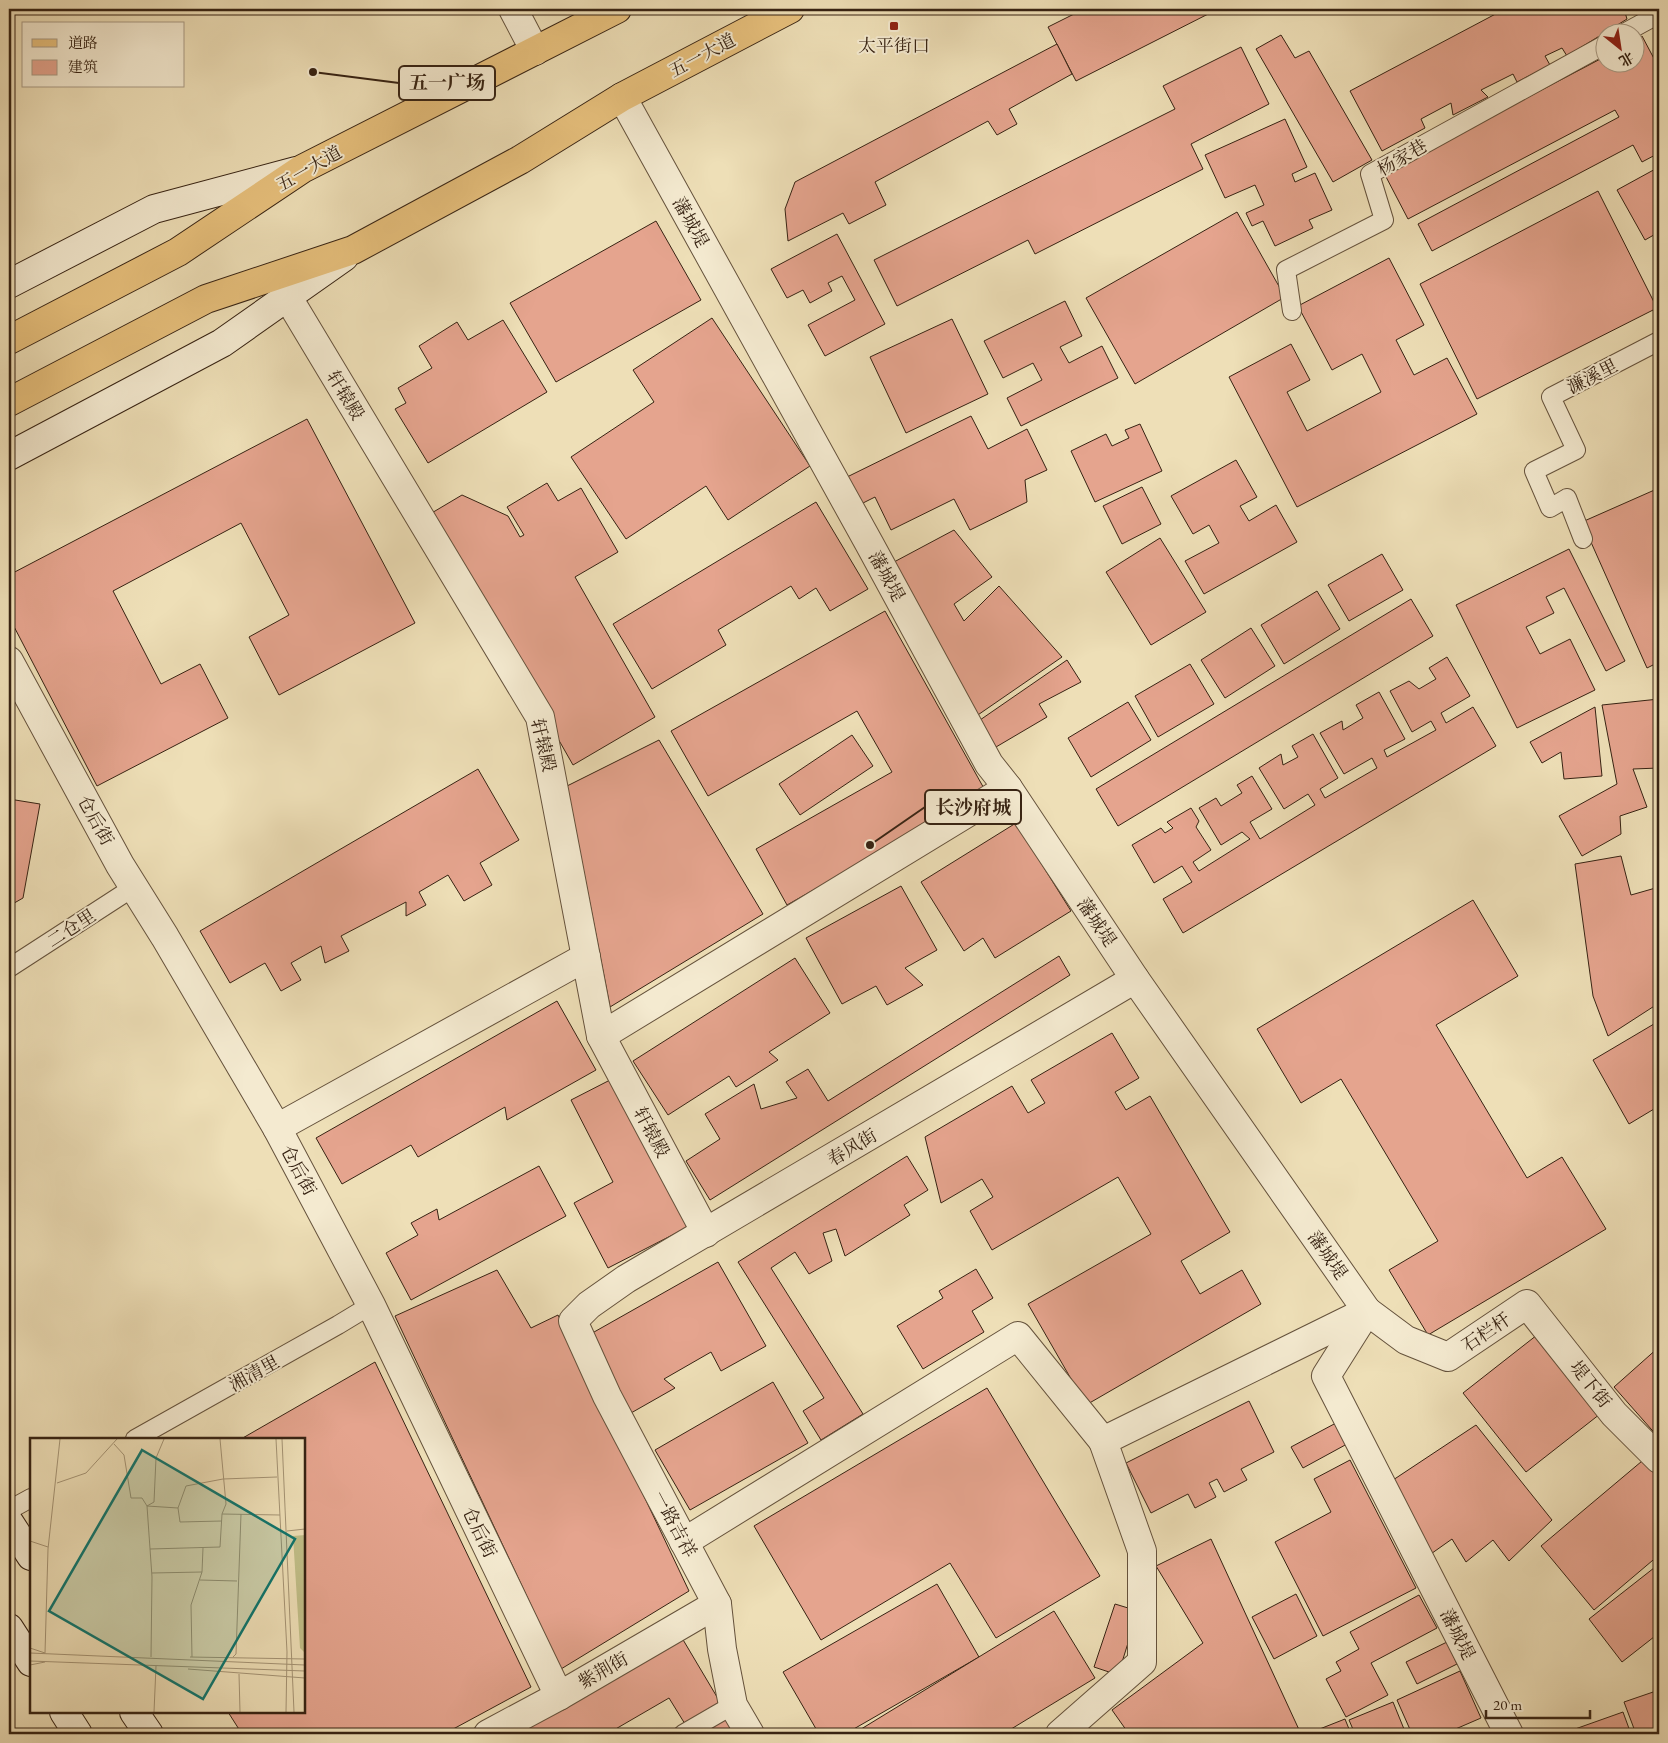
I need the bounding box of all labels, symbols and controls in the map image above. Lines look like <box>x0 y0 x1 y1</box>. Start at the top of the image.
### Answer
marker: 太平街口 <box>888 20 900 32</box>
legend <box>22 22 185 88</box>
north arrow <box>1596 22 1646 72</box>
street label: 五一大道 <box>665 28 739 82</box>
text: 道路 <box>68 33 98 52</box>
place label: 太平街口 <box>858 34 930 57</box>
text: 北 <box>1616 48 1637 71</box>
text: 建筑 <box>68 57 98 76</box>
callout: 五一广场 <box>399 66 495 100</box>
text: 五一广场 <box>409 70 485 95</box>
street label: 杨家巷 <box>1373 134 1431 180</box>
street label: 五一大道 <box>272 140 346 196</box>
street label: 藩城堤 <box>668 193 714 251</box>
street label: 濂溪里 <box>1563 353 1621 399</box>
street label: 轩辕殿 <box>322 366 370 424</box>
street label: 藩城堤 <box>864 547 910 605</box>
street label: 轩辕殿 <box>527 716 561 774</box>
callout: 长沙府城 <box>925 790 1021 824</box>
street label: 仓后街 <box>73 791 119 849</box>
text: 长沙府城 <box>935 795 1011 820</box>
street label: 藩城堤 <box>1072 893 1122 951</box>
street label: 二仓里 <box>42 904 100 952</box>
street label: 轩辕殿 <box>629 1103 675 1161</box>
street label: 春风街 <box>823 1123 881 1171</box>
street label: 仓后街 <box>276 1141 322 1199</box>
street label: 藩城堤 <box>1303 1226 1353 1284</box>
street label: 石栏杆 <box>1457 1307 1515 1357</box>
street label: 湘清里 <box>225 1350 283 1396</box>
street label: 堤下街 <box>1565 1356 1617 1412</box>
inset map <box>30 1438 305 1713</box>
street label: 一路吉祥 <box>648 1487 702 1561</box>
street label: 仓后街 <box>458 1503 502 1561</box>
street label: 藩城堤 <box>1435 1605 1481 1663</box>
street label: 紫荆街 <box>574 1647 632 1693</box>
scale bar <box>1486 1688 1589 1720</box>
text: 20 m <box>1493 1695 1522 1714</box>

